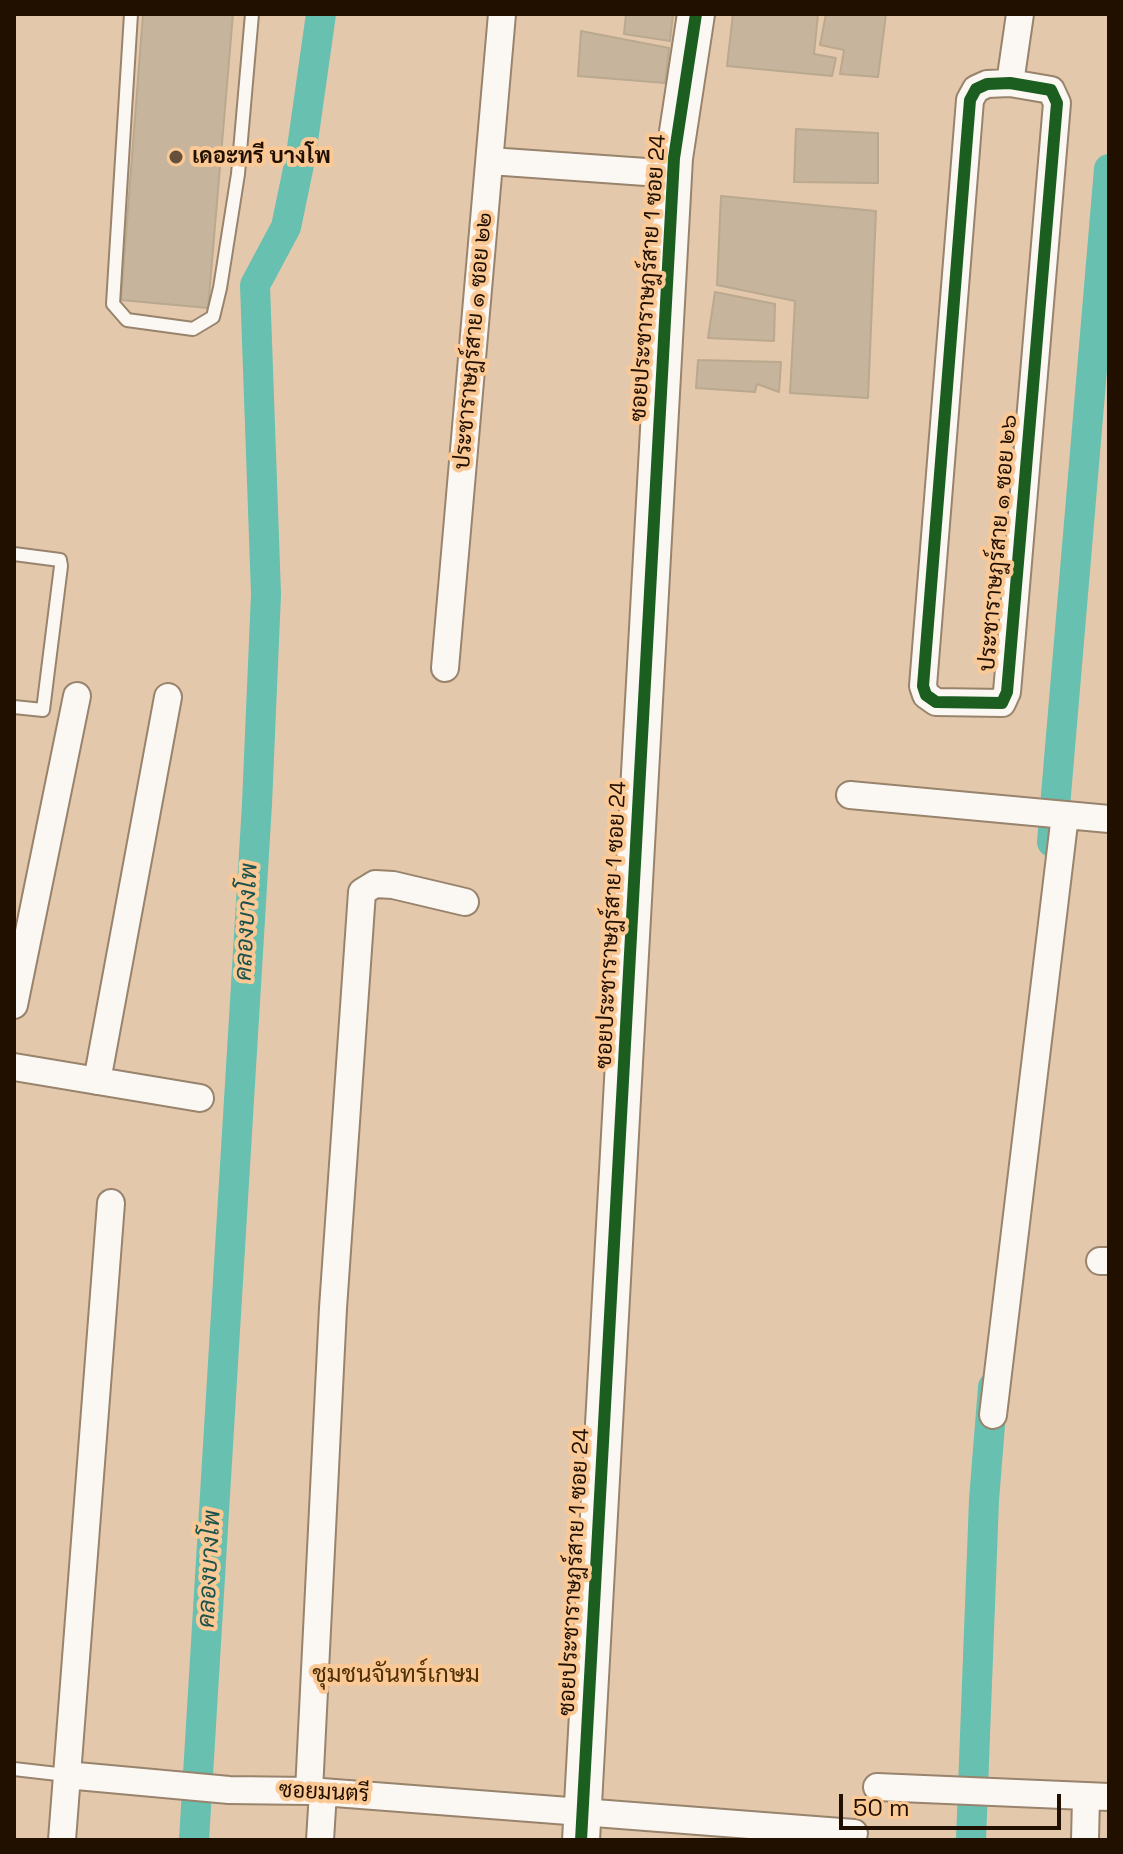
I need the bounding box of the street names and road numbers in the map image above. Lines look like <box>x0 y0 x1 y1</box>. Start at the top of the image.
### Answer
street label: ซอยประชาราษฎร์สาย 1 ซอย 24 <box>626 134 672 422</box>
street label: ประชาราษฎร์สาย ๑ ซอย ๒๒ <box>450 211 498 471</box>
street label: ประชาราษฎร์สาย ๑ ซอย ๒๖ <box>975 413 1023 673</box>
street label: ซอยประชาราษฎร์สาย 1 ซอย 24 <box>591 781 633 1069</box>
street label: ซอยประชาราษฎร์สาย 1 ซอย 24 <box>554 1428 596 1716</box>
street label: ซอยมนตรี <box>278 1777 370 1809</box>

